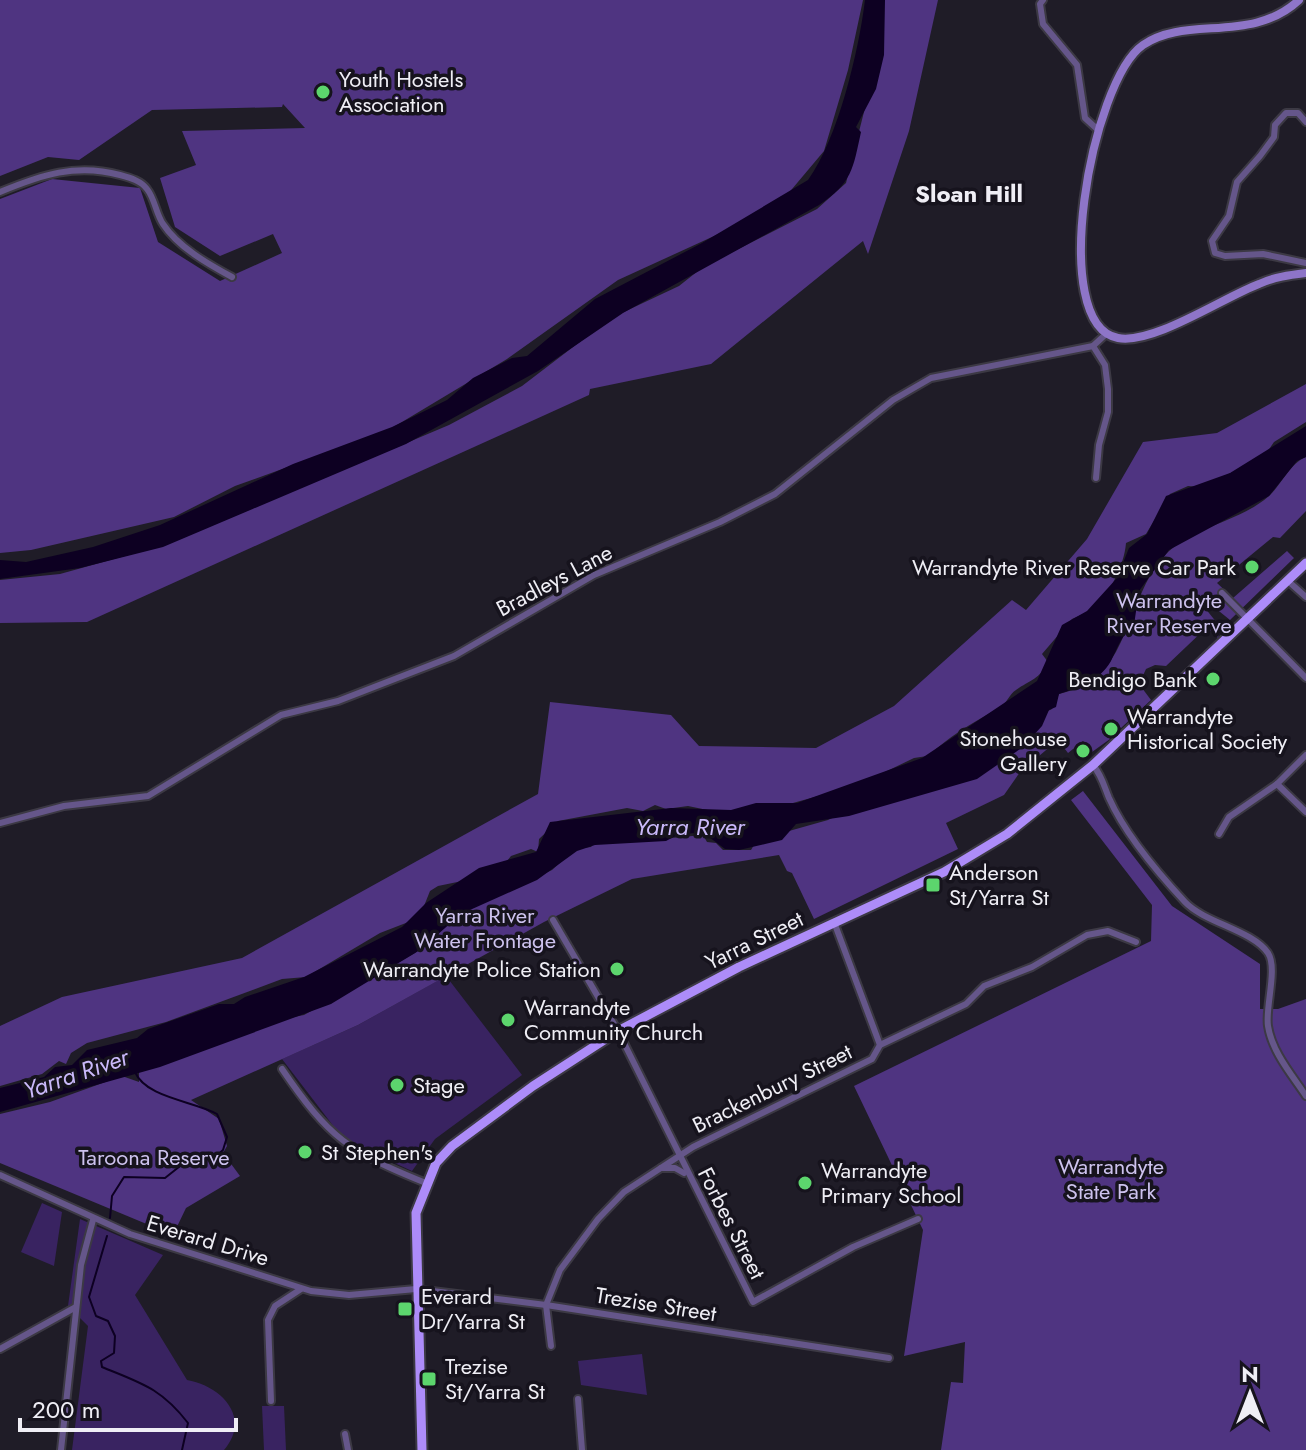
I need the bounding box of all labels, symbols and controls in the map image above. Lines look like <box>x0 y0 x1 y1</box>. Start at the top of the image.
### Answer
place label: Youth Hostels Association <box>339 63 463 120</box>
marker: Youth Hostels Association <box>314 83 332 101</box>
district label: Sloan Hill <box>915 176 1023 211</box>
street label: Bradleys Lane <box>490 536 618 624</box>
place label: Warrandyte River Reserve Car Park <box>912 551 1236 583</box>
marker: Warrandyte River Reserve Car Park <box>1243 558 1261 576</box>
park label: Warrandyte River Reserve <box>1106 584 1232 641</box>
place label: Bendigo Bank <box>1068 663 1197 695</box>
marker: Bendigo Bank <box>1204 670 1222 688</box>
place label: Warrandyte Historical Society <box>1127 700 1288 757</box>
marker: Warrandyte Historical Society <box>1102 720 1120 738</box>
place label: Stonehouse Gallery <box>959 722 1067 779</box>
marker: Stonehouse Gallery <box>1074 742 1092 760</box>
water label: Yarra River <box>635 809 747 844</box>
place label: Anderson St/Yarra St <box>949 856 1050 913</box>
marker: Anderson St/Yarra St <box>924 876 942 894</box>
park label: Yarra River Water Frontage <box>414 899 556 956</box>
street label: Yarra Street <box>700 902 809 978</box>
place label: Warrandyte Police Station <box>363 953 601 985</box>
marker: Warrandyte Police Station <box>608 960 626 978</box>
place label: Warrandyte Community Church <box>524 991 703 1048</box>
marker: Warrandyte Community Church <box>499 1011 517 1029</box>
street label: Brackenbury Street <box>687 1035 858 1141</box>
water label: Yarra River <box>18 1039 135 1108</box>
place label: Stage <box>413 1069 465 1101</box>
marker: Stage <box>388 1076 406 1094</box>
place label: St Stephen's <box>321 1136 433 1168</box>
park label: Taroona Reserve <box>78 1141 230 1173</box>
marker: St Stephen's <box>296 1143 314 1161</box>
park label: Warrandyte State Park <box>1058 1150 1164 1207</box>
place label: Warrandyte Primary School <box>821 1154 961 1211</box>
street label: Forbes Street <box>690 1162 774 1285</box>
marker: Warrandyte Primary School <box>796 1174 814 1192</box>
street label: Everard Drive <box>143 1206 273 1274</box>
street label: Trezise Street <box>593 1279 719 1329</box>
place label: Everard Dr/Yarra St <box>421 1280 525 1337</box>
marker: Everard Dr/Yarra St <box>396 1300 414 1318</box>
place label: Trezise St/Yarra St <box>445 1350 546 1407</box>
north arrow <box>1210 1354 1290 1434</box>
text: N <box>1241 1358 1259 1390</box>
marker: Trezise St/Yarra St <box>420 1370 438 1388</box>
scale bar <box>20 1382 236 1432</box>
text: 200 m <box>32 1392 100 1427</box>

